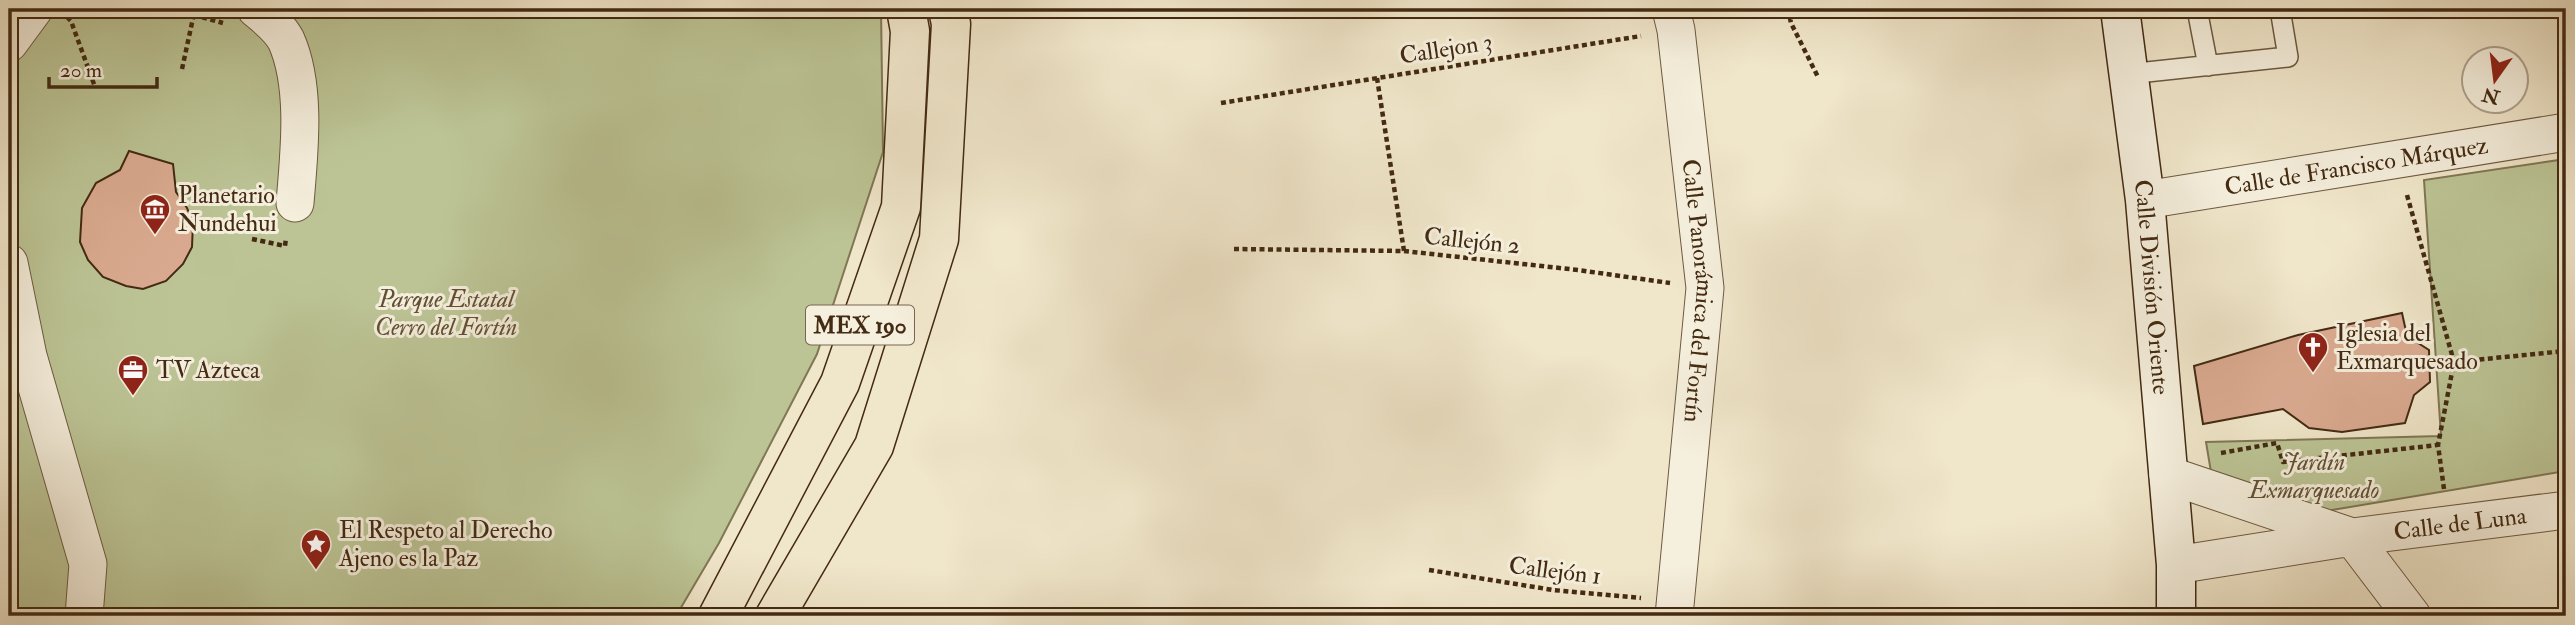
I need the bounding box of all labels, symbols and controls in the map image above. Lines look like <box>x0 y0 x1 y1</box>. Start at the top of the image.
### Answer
street label: Callejon 3 <box>1397 26 1495 72</box>
scale bar <box>49 46 158 90</box>
north arrow <box>2460 46 2530 116</box>
text: 20 m <box>60 57 102 84</box>
text: N <box>2479 82 2503 109</box>
street label: Calle de Francisco Márquez <box>2222 129 2491 202</box>
street label: Calle Panorámica del Fortín <box>1675 157 1721 424</box>
street label: Calle División Oriente <box>2127 178 2177 396</box>
place label: Planetario Nundehui <box>178 180 277 239</box>
museum icon: Planetario Nundehui <box>138 192 172 236</box>
street label: Callejón 2 <box>1422 221 1522 261</box>
park label: Parque Estatal Cerro del Fortín <box>375 284 517 343</box>
road number: MEX 190 <box>806 306 914 344</box>
place label: Iglesia del Exmarquesado <box>2336 318 2478 377</box>
church icon: Iglesia del Exmarquesado <box>2296 330 2330 374</box>
office icon: TV Azteca <box>116 353 150 397</box>
place label: TV Azteca <box>156 355 261 386</box>
park label: Jardín Exmarquesado <box>2247 447 2379 506</box>
street label: Calle de Luna <box>2392 499 2529 547</box>
place label: El Respeto al Derecho Ajeno es la Paz <box>338 515 553 574</box>
place icon: El Respeto al Derecho Ajeno es la Paz <box>299 527 333 571</box>
street label: Callejón 1 <box>1507 550 1603 592</box>

